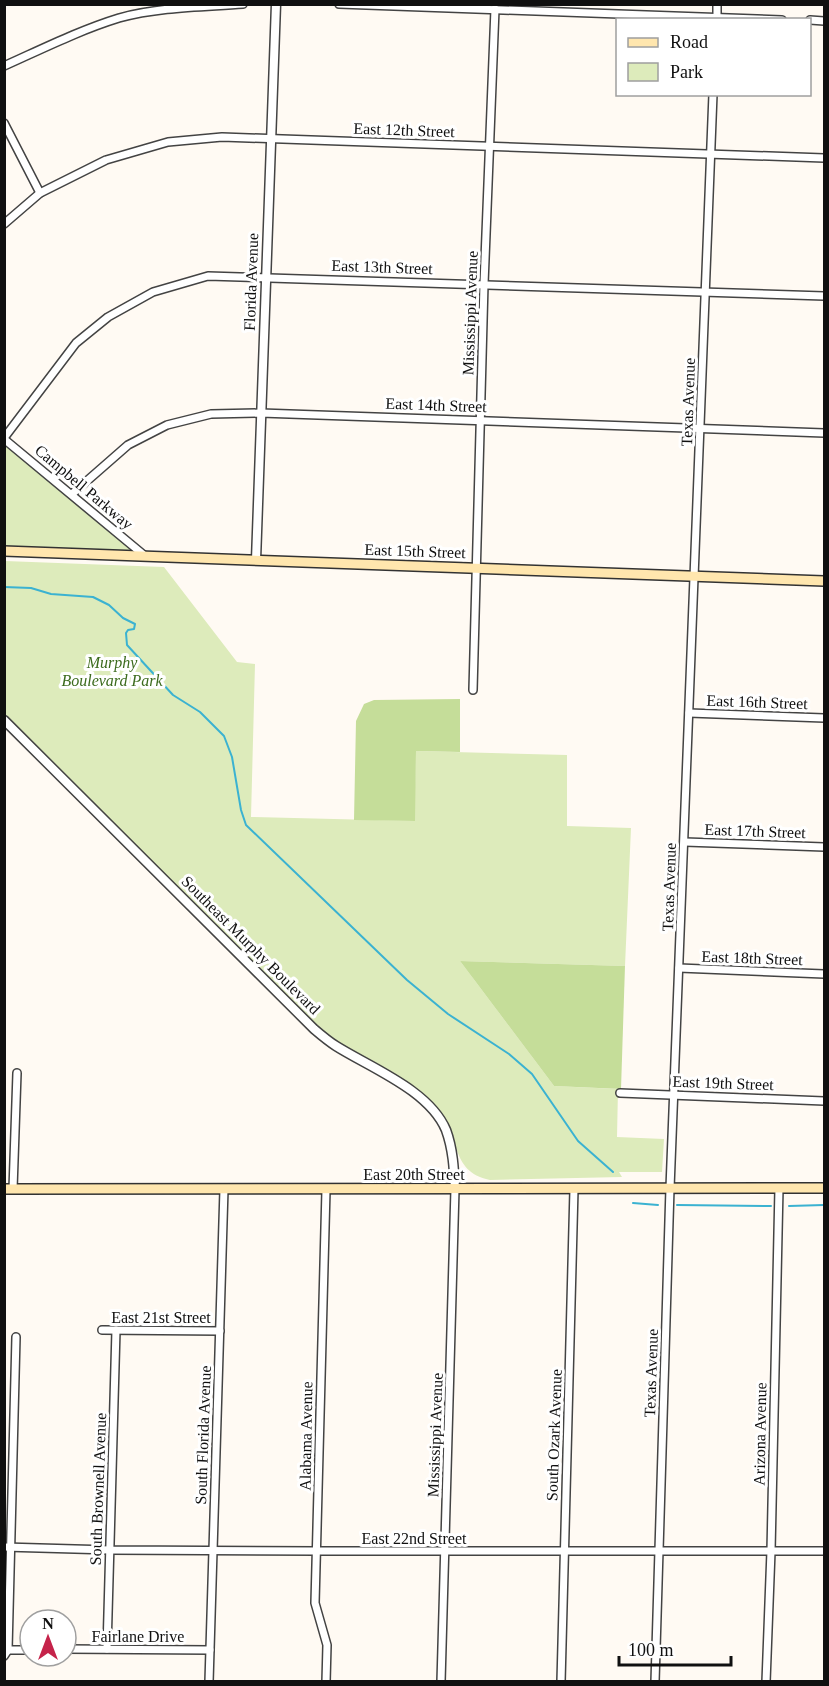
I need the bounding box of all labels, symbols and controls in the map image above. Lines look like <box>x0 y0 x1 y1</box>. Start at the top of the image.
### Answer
legend <box>616 18 811 96</box>
text: Road <box>670 32 708 52</box>
text: Park <box>670 62 703 82</box>
street label: East 12th Street <box>353 120 455 140</box>
street label: Florida Avenue <box>241 233 261 331</box>
street label: Mississippi Avenue <box>459 250 482 376</box>
street label: East 13th Street <box>331 257 433 277</box>
street label: Texas Avenue <box>678 357 698 447</box>
street label: East 14th Street <box>385 395 487 415</box>
street label: Campbell Parkway <box>31 441 136 534</box>
street label: East 15th Street <box>364 541 466 561</box>
park label: Murphy Boulevard Park <box>61 654 163 689</box>
street label: East 16th Street <box>706 692 808 712</box>
street label: East 17th Street <box>704 821 806 841</box>
street label: Texas Avenue <box>659 842 679 932</box>
street label: Southeast Murphy Boulevard <box>178 872 324 1018</box>
street label: East 18th Street <box>701 948 803 968</box>
street label: East 19th Street <box>672 1073 774 1093</box>
street label: East 20th Street <box>363 1166 465 1183</box>
street label: East 21st Street <box>111 1309 211 1326</box>
street label: Texas Avenue <box>641 1328 661 1418</box>
street label: South Florida Avenue <box>192 1365 214 1505</box>
street label: South Ozark Avenue <box>543 1369 565 1501</box>
street label: Mississippi Avenue <box>424 1372 447 1498</box>
street label: Alabama Avenue <box>297 1381 315 1491</box>
street label: Arizona Avenue <box>751 1382 769 1486</box>
street label: South Brownell Avenue <box>87 1412 109 1566</box>
street label: East 22nd Street <box>362 1530 467 1547</box>
north arrow <box>18 1608 78 1668</box>
text: N <box>42 1615 54 1632</box>
street label: Fairlane Drive <box>92 1628 184 1645</box>
scale bar <box>619 1629 732 1667</box>
text: 100 m <box>628 1640 674 1660</box>

